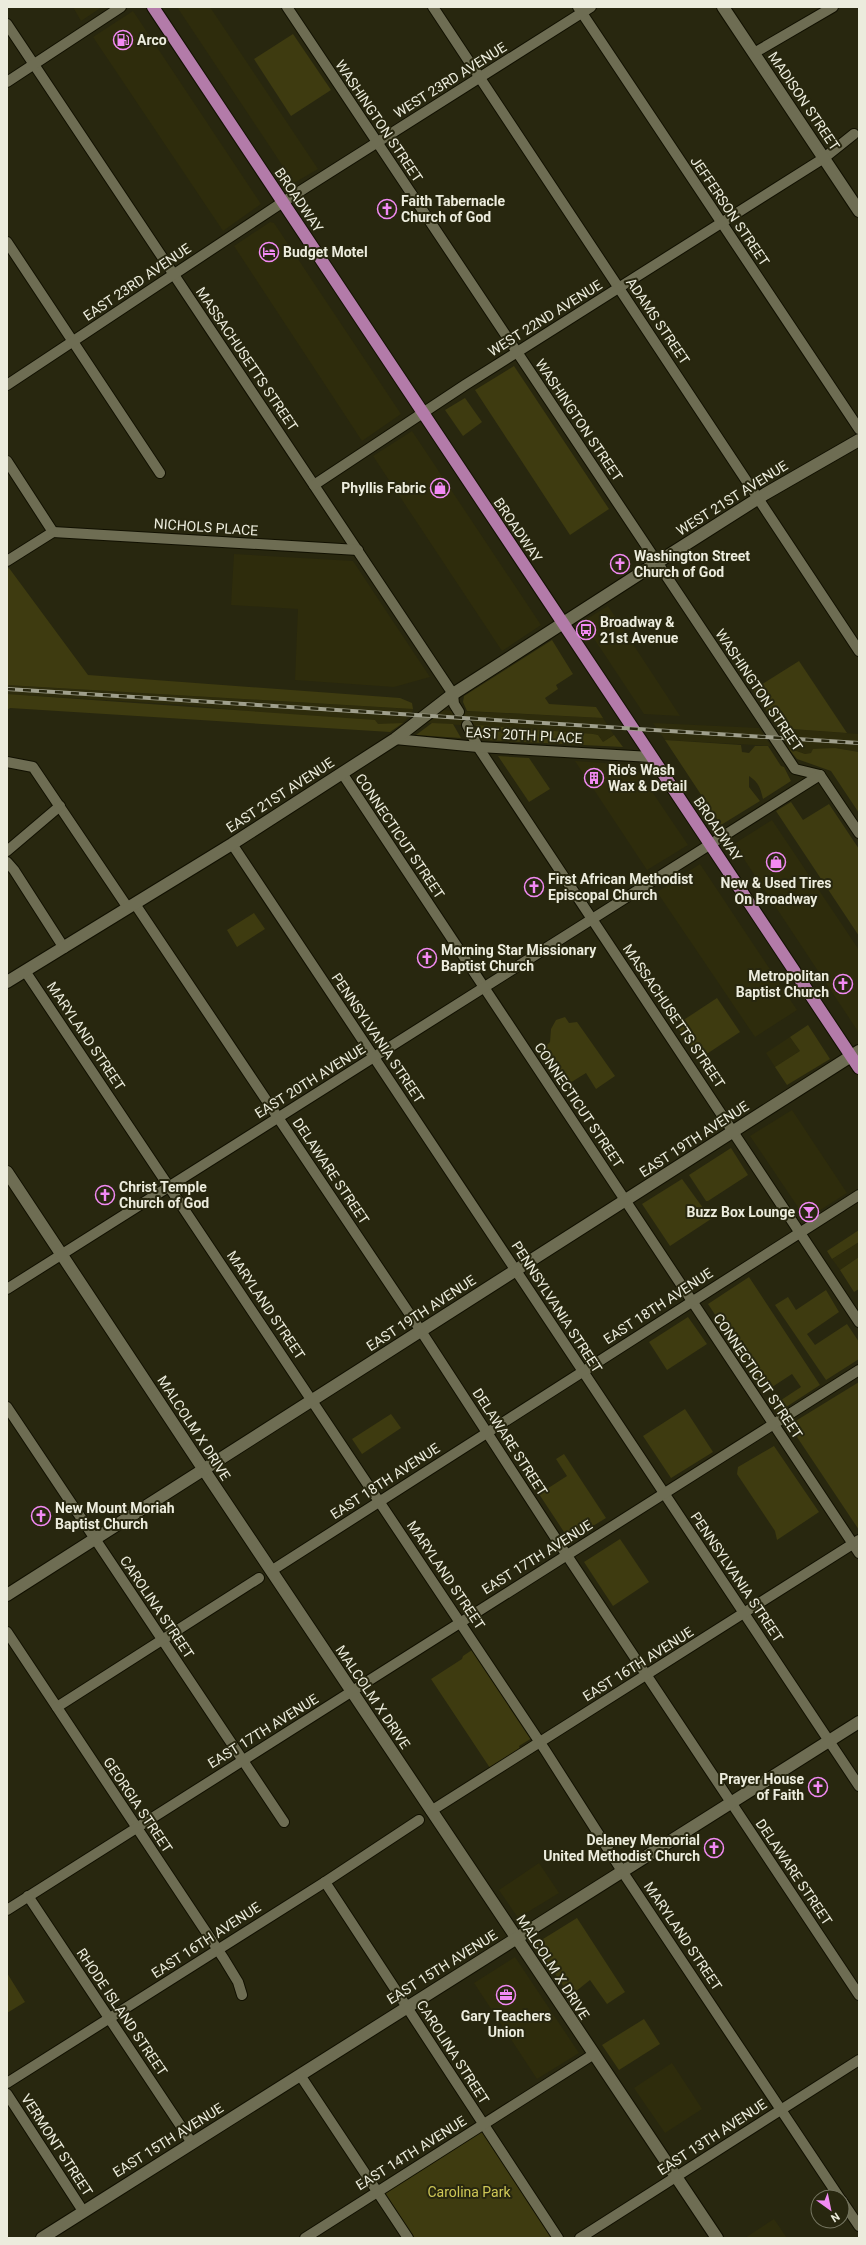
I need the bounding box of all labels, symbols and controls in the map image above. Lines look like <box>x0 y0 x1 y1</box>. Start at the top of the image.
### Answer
fuel station icon: Arco <box>112 29 134 51</box>
place label: Arco <box>137 32 167 48</box>
street label: WEST 23RD AVENUE <box>391 39 509 121</box>
street label: MADISON STREET <box>765 49 843 154</box>
street label: WASHINGTON STREET <box>332 57 426 186</box>
street label: JEFFERSON STREET <box>687 153 773 269</box>
street label: BROADWAY <box>272 165 327 236</box>
place label: Faith Tabernacle Church of God <box>401 193 505 225</box>
church icon: Faith Tabernacle Church of God <box>376 198 398 220</box>
street label: EAST 23RD AVENUE <box>80 240 194 324</box>
hotel icon: Budget Motel <box>258 241 280 263</box>
place label: Budget Motel <box>283 244 368 260</box>
street label: ADAMS STREET <box>623 275 693 368</box>
street label: WEST 22ND AVENUE <box>485 276 605 360</box>
street label: MASSACHUSETTS STREET <box>193 284 302 434</box>
street label: WASHINGTON STREET <box>532 356 626 485</box>
street label: WEST 21ST AVENUE <box>673 457 791 539</box>
shop icon: Phyllis Fabric <box>429 477 451 499</box>
place label: Phyllis Fabric <box>341 480 426 496</box>
street label: BROADWAY <box>491 495 546 566</box>
street label: NICHOLS PLACE <box>153 515 259 539</box>
place label: Washington Street Church of God <box>634 548 750 580</box>
church icon: Washington Street Church of God <box>609 553 631 575</box>
place label: Broadway & 21st Avenue <box>600 614 679 646</box>
bus stop icon: Broadway & 21st Avenue <box>575 619 597 641</box>
street label: WASHINGTON STREET <box>712 626 806 755</box>
street label: EAST 20TH PLACE <box>465 724 583 746</box>
street label: EAST 21ST AVENUE <box>223 754 337 836</box>
place label: Rio's Wash Wax & Detail <box>608 762 687 794</box>
building icon: Rio's Wash Wax & Detail <box>583 767 605 789</box>
street label: CONNECTICUT STREET <box>352 771 448 902</box>
street label: BROADWAY <box>691 794 746 865</box>
shop icon: New & Used Tires On Broadway <box>765 851 787 873</box>
place label: First African Methodist Episcopal Church <box>548 871 693 903</box>
place label: New & Used Tires On Broadway <box>721 875 832 907</box>
church icon: First African Methodist Episcopal Church <box>523 876 545 898</box>
street label: MASSACHUSETTS STREET <box>620 941 729 1091</box>
place label: Morning Star Missionary Baptist Church <box>441 942 597 974</box>
church icon: Morning Star Missionary Baptist Church <box>416 947 438 969</box>
place label: Metropolitan Baptist Church <box>736 968 829 1000</box>
street label: PENNSYLVANIA STREET <box>328 970 428 1107</box>
church icon: Metropolitan Baptist Church <box>832 973 854 995</box>
street label: MARYLAND STREET <box>44 979 129 1094</box>
street label: CONNECTICUT STREET <box>531 1040 627 1171</box>
street label: EAST 20TH AVENUE <box>252 1041 368 1121</box>
street label: EAST 19TH AVENUE <box>636 1098 752 1180</box>
street label: DELAWARE STREET <box>290 1115 373 1228</box>
place label: Christ Temple Church of God <box>119 1179 209 1211</box>
church icon: Christ Temple Church of God <box>94 1184 116 1206</box>
bar icon: Buzz Box Lounge <box>798 1201 820 1223</box>
place label: Buzz Box Lounge <box>686 1204 795 1220</box>
street label: PENNSYLVANIA STREET <box>508 1238 606 1376</box>
street label: MARYLAND STREET <box>224 1248 309 1363</box>
street label: EAST 18TH AVENUE <box>600 1265 716 1347</box>
street label: EAST 19TH AVENUE <box>363 1272 479 1354</box>
street label: CONNECTICUT STREET <box>710 1311 806 1442</box>
street label: MALCOLM X DRIVE <box>154 1373 234 1483</box>
street label: DELAWARE STREET <box>469 1385 551 1499</box>
street label: EAST 18TH AVENUE <box>327 1440 443 1522</box>
place label: New Mount Moriah Baptist Church <box>55 1500 175 1532</box>
church icon: New Mount Moriah Baptist Church <box>30 1505 52 1527</box>
street label: PENNSYLVANIA STREET <box>687 1509 787 1646</box>
street label: EAST 17TH AVENUE <box>479 1517 595 1597</box>
street label: MARYLAND STREET <box>404 1518 489 1633</box>
street label: CAROLINA STREET <box>117 1553 198 1662</box>
street label: EAST 16TH AVENUE <box>580 1624 696 1704</box>
street label: MALCOLM X DRIVE <box>332 1642 414 1752</box>
street label: EAST 17TH AVENUE <box>205 1691 321 1771</box>
street label: GEORGIA STREET <box>100 1754 176 1856</box>
place label: Prayer House of Faith <box>719 1771 804 1803</box>
church icon: Prayer House of Faith <box>807 1776 829 1798</box>
street label: DELAWARE STREET <box>753 1816 836 1929</box>
place label: Delaney Memorial United Methodist Church <box>543 1832 700 1864</box>
church icon: Delaney Memorial United Methodist Church <box>703 1837 725 1859</box>
street label: MARYLAND STREET <box>641 1879 726 1994</box>
street label: EAST 16TH AVENUE <box>148 1899 264 1981</box>
street label: MALCOLM X DRIVE <box>513 1912 593 2022</box>
street label: EAST 15TH AVENUE <box>384 1927 500 2007</box>
street label: RHODE ISLAND STREET <box>73 1945 171 2079</box>
office icon: Gary Teachers Union <box>495 1984 517 2006</box>
street label: CAROLINA STREET <box>414 1997 493 2107</box>
place label: Gary Teachers Union <box>461 2008 551 2040</box>
street label: VERMONT STREET <box>18 2091 96 2200</box>
street label: EAST 13TH AVENUE <box>654 2096 770 2178</box>
street label: EAST 15TH AVENUE <box>110 2100 226 2180</box>
street label: EAST 14TH AVENUE <box>353 2113 469 2193</box>
park label: Carolina Park <box>427 2184 511 2200</box>
north arrow <box>810 2189 850 2229</box>
text: N <box>828 2209 842 2225</box>

